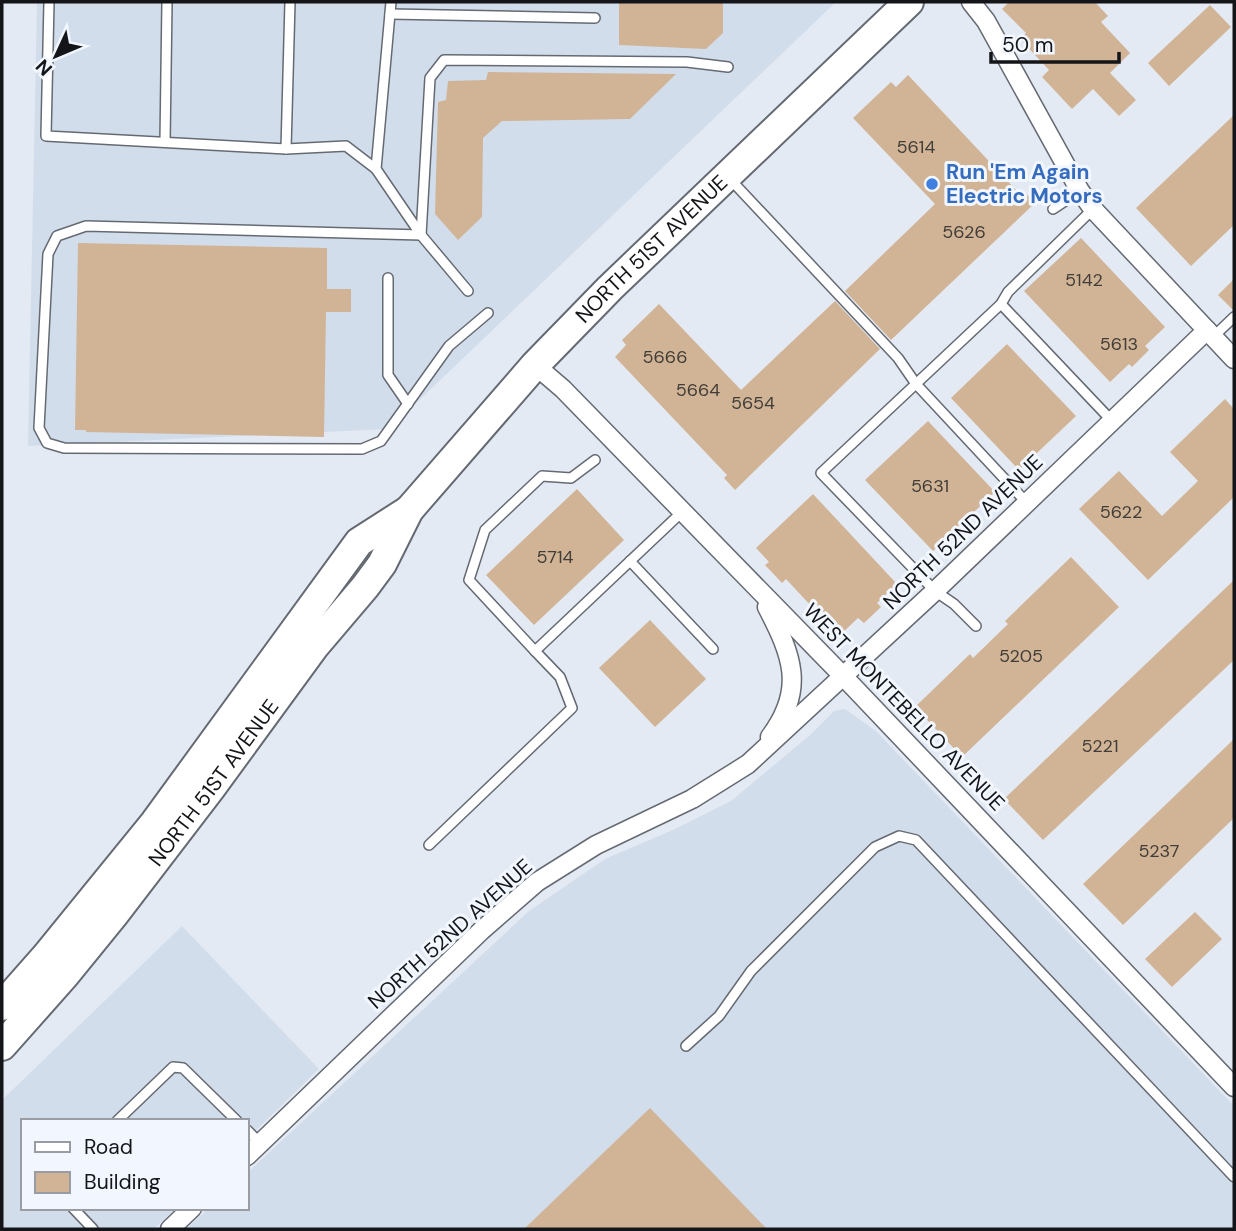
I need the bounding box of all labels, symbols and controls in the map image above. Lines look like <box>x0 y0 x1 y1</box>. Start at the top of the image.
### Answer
north arrow <box>21 21 91 91</box>
scale bar <box>991 21 1119 65</box>
text: 50 m <box>1002 31 1053 59</box>
text: N <box>30 54 58 81</box>
house number: 5614 <box>897 135 935 159</box>
place label: Run 'Em Again Electric Motors <box>946 158 1103 210</box>
street label: NORTH 51ST AVENUE <box>569 169 734 329</box>
marker: Run 'Em Again Electric Motors <box>924 176 940 192</box>
house number: 5626 <box>942 220 986 244</box>
house number: 5142 <box>1065 268 1103 292</box>
house number: 5613 <box>1100 332 1138 356</box>
house number: 5666 <box>643 345 687 369</box>
house number: 5664 <box>676 378 720 402</box>
house number: 5654 <box>731 391 775 415</box>
street label: NORTH 52ND AVENUE <box>877 448 1049 616</box>
house number: 5631 <box>911 474 949 498</box>
house number: 5622 <box>1100 500 1142 524</box>
house number: 5714 <box>537 545 574 569</box>
street label: WEST MONTEBELLO AVENUE <box>797 597 1011 817</box>
house number: 5205 <box>999 644 1043 668</box>
street label: NORTH 51ST AVENUE <box>142 694 285 872</box>
house number: 5221 <box>1081 734 1119 758</box>
house number: 5237 <box>1139 839 1180 863</box>
street label: NORTH 52ND AVENUE <box>362 853 538 1015</box>
legend <box>21 1119 248 1210</box>
text: Road <box>84 1133 133 1161</box>
text: Building <box>84 1168 161 1196</box>

